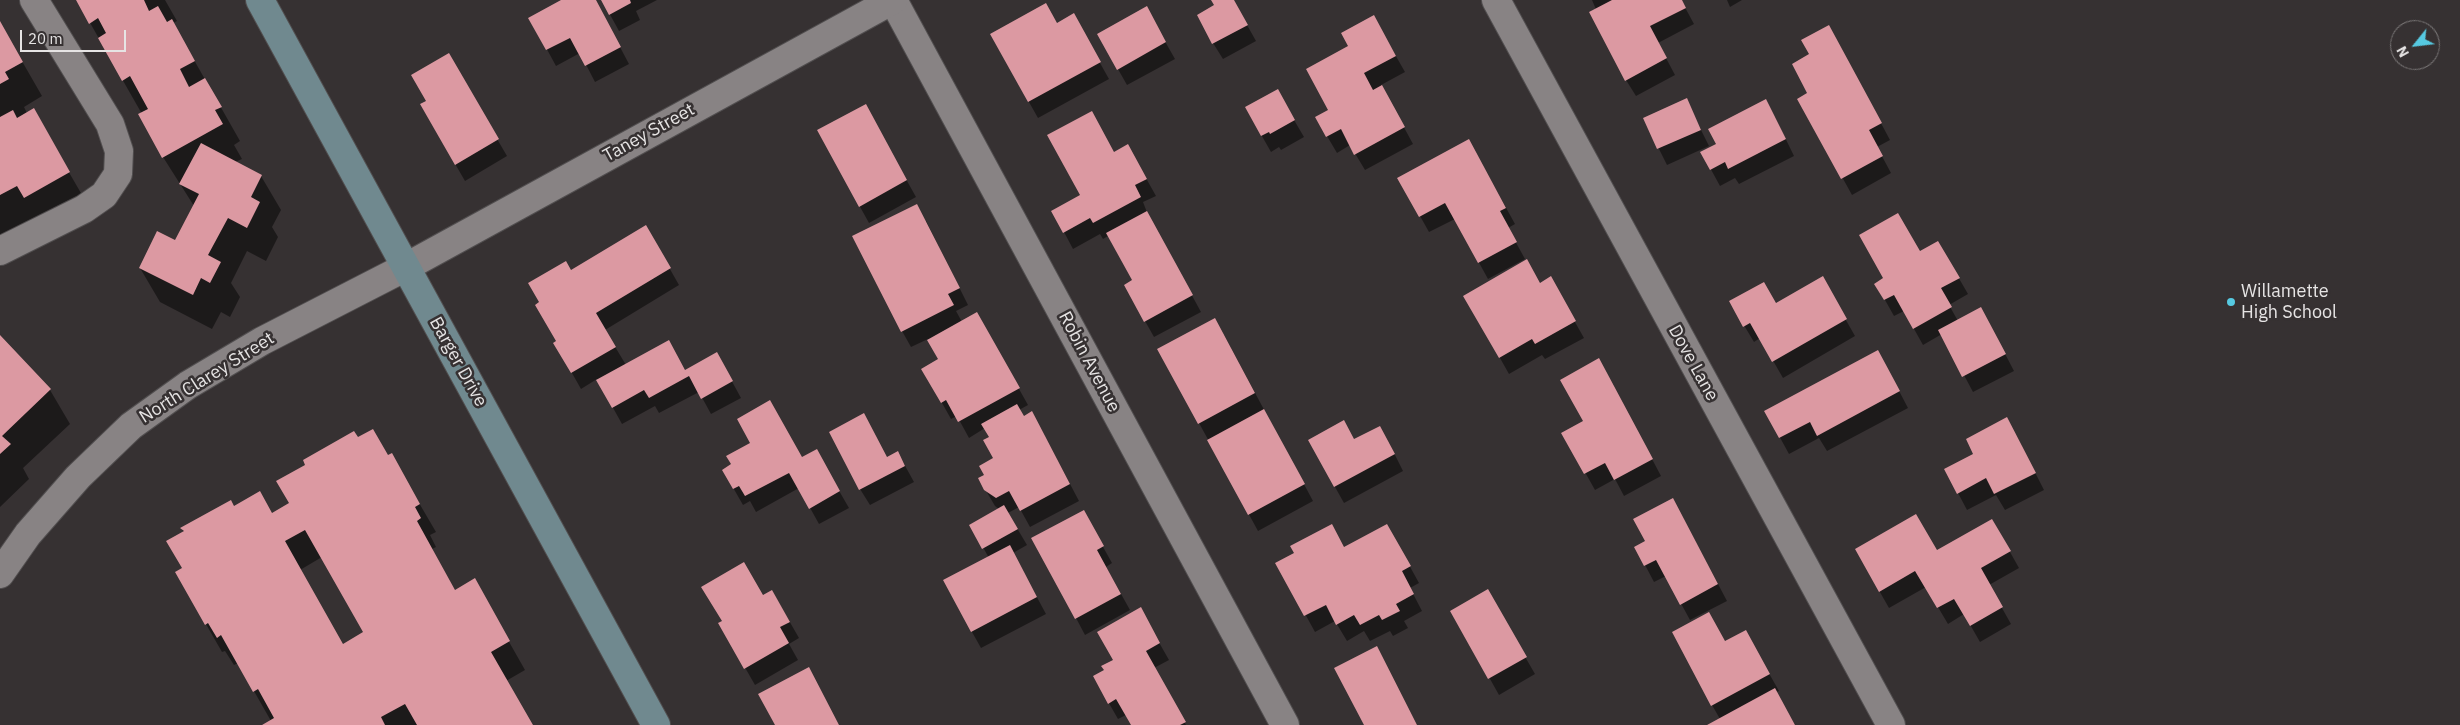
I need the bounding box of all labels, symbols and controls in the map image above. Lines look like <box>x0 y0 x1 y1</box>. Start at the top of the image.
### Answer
scale bar <box>22 20 129 52</box>
north arrow <box>2390 20 2440 70</box>
text: 20 m <box>28 29 63 48</box>
text: N <box>2392 43 2413 61</box>
street label: Taney Street <box>599 99 699 167</box>
place label: Willamette High School <box>2241 281 2337 324</box>
marker: Willamette High School <box>2225 296 2237 308</box>
street label: Robin Avenue <box>1053 308 1125 416</box>
street label: Barger Drive <box>424 313 492 411</box>
street label: Dove Lane <box>1663 321 1723 405</box>
street label: North Clarey Street <box>136 328 278 428</box>

